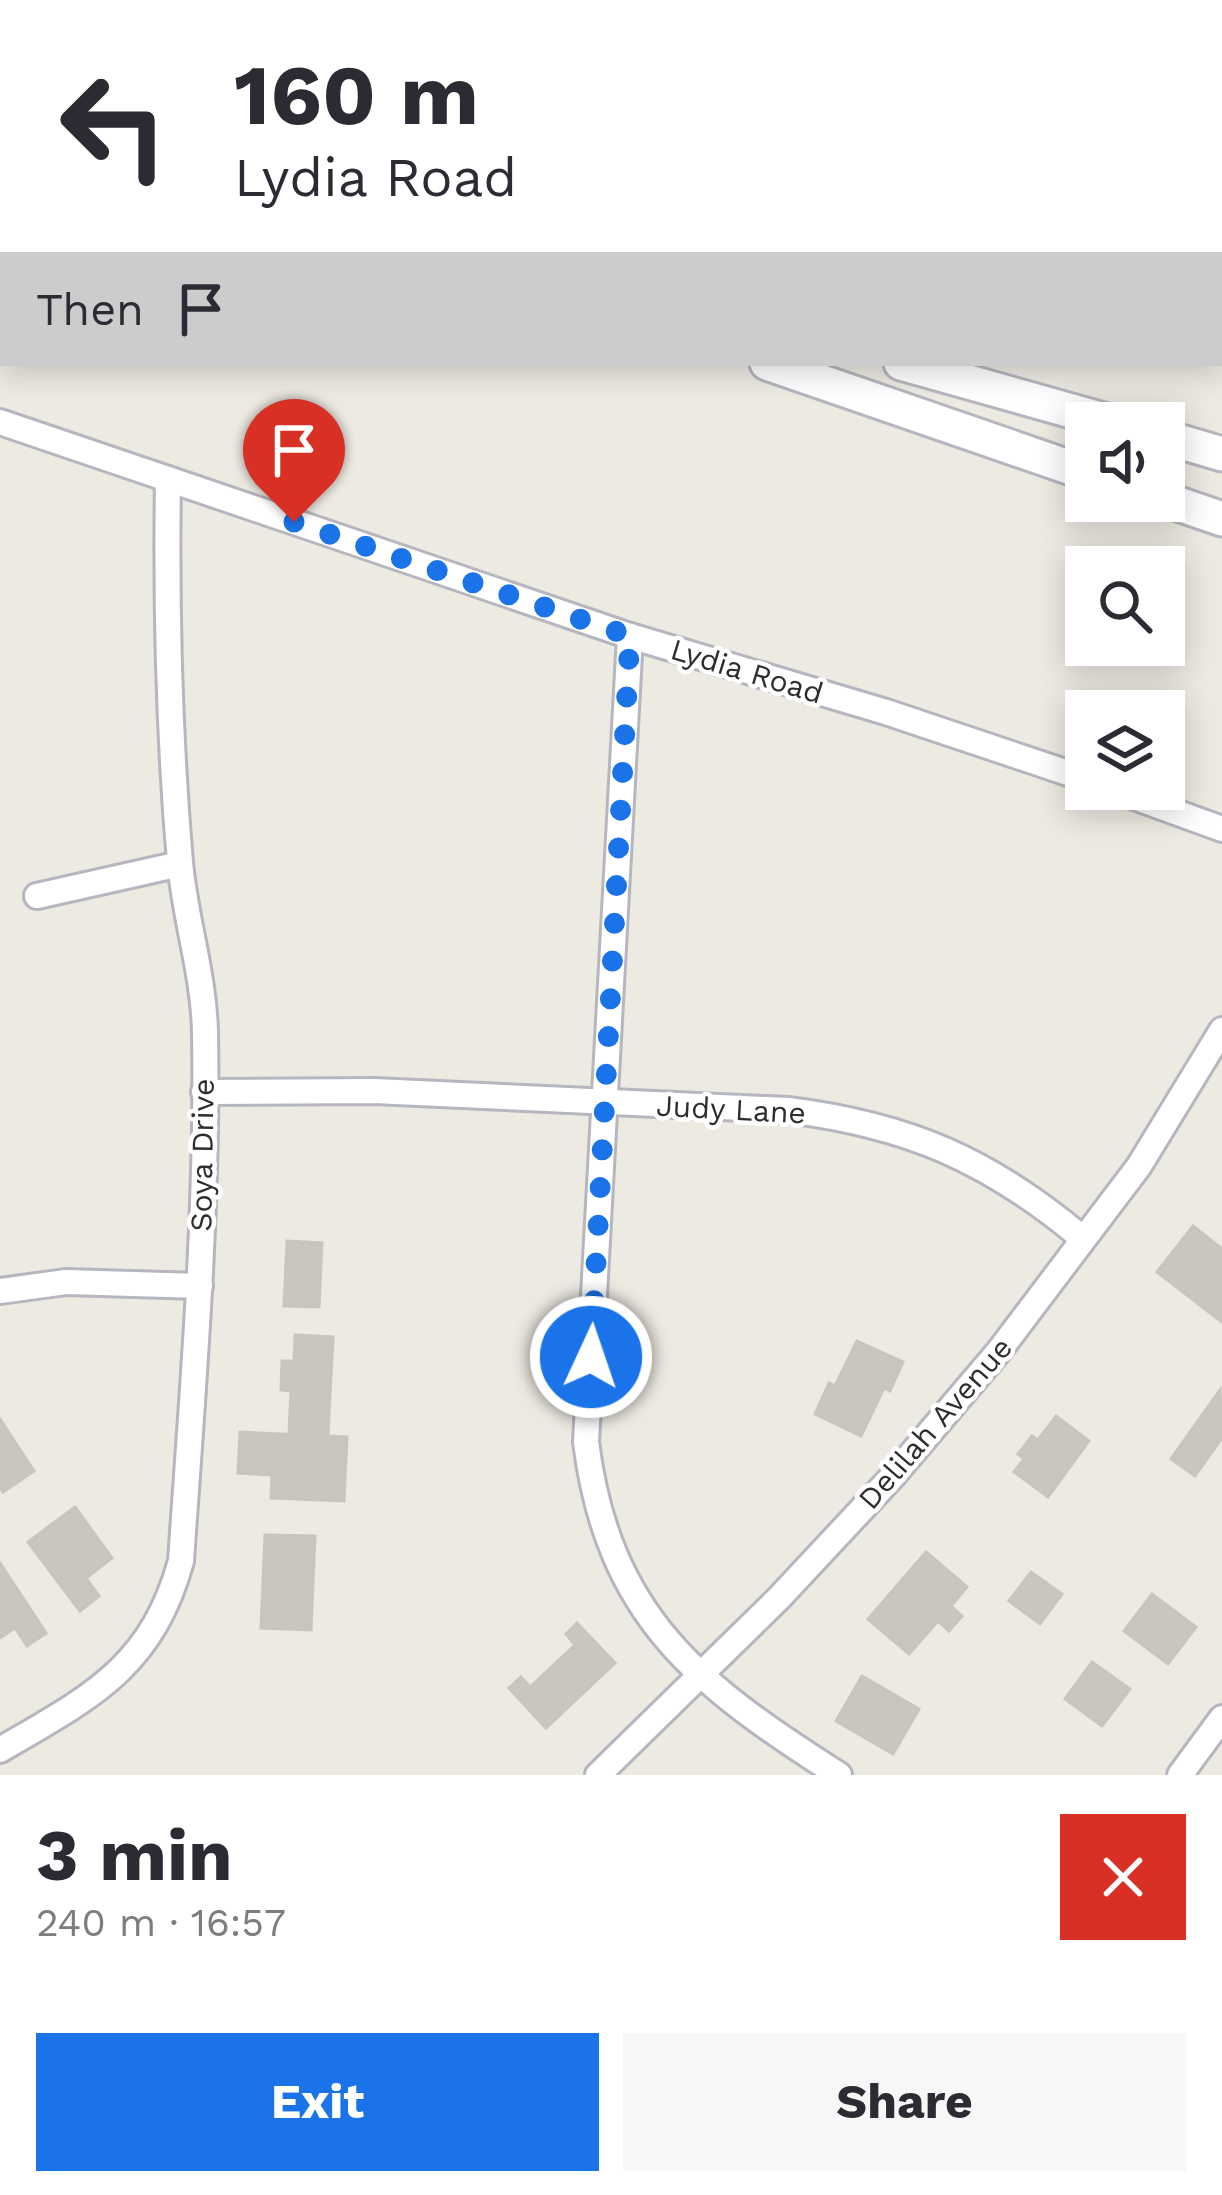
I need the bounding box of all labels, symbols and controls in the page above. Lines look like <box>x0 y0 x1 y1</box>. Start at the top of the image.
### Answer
text: 160 m <box>234 46 479 144</box>
icon: left <box>36 48 192 204</box>
text: Lydia Road <box>234 146 517 209</box>
icon: arrive <box>168 276 234 342</box>
text: Then <box>36 283 144 336</box>
pin <box>243 399 345 522</box>
map controls <box>1065 402 1185 810</box>
button: sound <box>1065 402 1185 522</box>
icon: arrive <box>261 417 327 483</box>
button: search <box>1065 546 1185 666</box>
street label: Lydia Road <box>667 631 827 711</box>
button: layers <box>1065 690 1185 810</box>
street label: Soya Drive <box>183 1078 221 1232</box>
street label: Judy Lane <box>655 1088 807 1130</box>
position arrow <box>528 1294 654 1420</box>
street label: Delilah Avenue <box>851 1330 1019 1516</box>
text: 3 min <box>36 1813 233 1897</box>
button: close <box>1060 1814 1186 1940</box>
text: 240 m · 16:57 <box>36 1900 286 1945</box>
button: Exit <box>36 2033 599 2171</box>
button: Share <box>623 2033 1186 2171</box>

